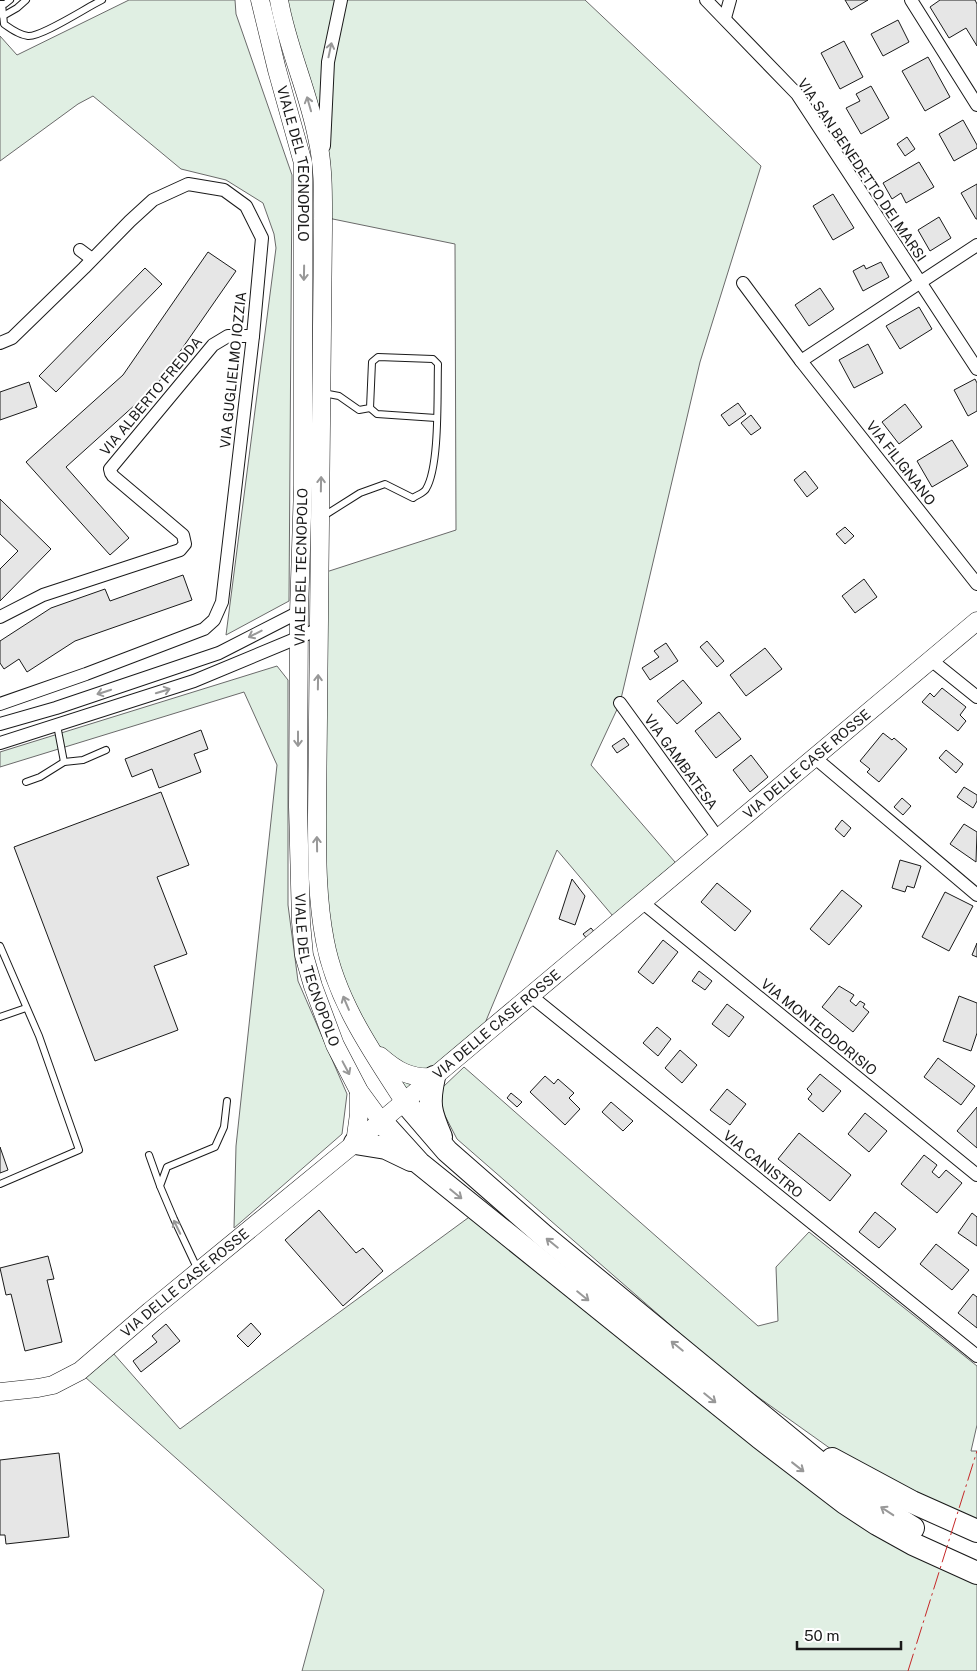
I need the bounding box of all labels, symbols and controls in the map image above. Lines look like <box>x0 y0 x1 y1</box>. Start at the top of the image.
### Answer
one-way arrow <box>326 43 335 59</box>
street label: VIA SAN BENEDETTO DEI MARSI <box>795 75 929 265</box>
street label: VIALE DEL TECNOPOLO <box>274 84 311 242</box>
one-way arrow <box>303 96 313 112</box>
one-way arrow <box>299 264 309 281</box>
street label: VIA GUGLIELMO IOZZIA <box>217 291 249 449</box>
street label: VIA ALBERTO FREDDA <box>97 333 205 459</box>
street label: VIA FILIGNANO <box>863 418 939 508</box>
one-way arrow <box>316 477 326 493</box>
street label: VIALE DEL TECNOPOLO <box>292 488 310 646</box>
one-way arrow <box>248 629 263 639</box>
one-way arrow <box>314 674 323 690</box>
one-way arrow <box>155 686 171 695</box>
one-way arrow <box>96 688 112 698</box>
street label: VIA DELLE CASE ROSSE <box>740 706 874 822</box>
street label: VIA GAMBATESA <box>641 711 721 813</box>
one-way arrow <box>293 730 303 747</box>
one-way arrow <box>312 837 322 853</box>
street label: VIALE DEL TECNOPOLO <box>292 893 343 1049</box>
street label: VIA DELLE CASE ROSSE <box>430 966 563 1082</box>
street label: VIA MONTEODORISIO <box>758 975 880 1079</box>
one-way arrow <box>341 996 351 1011</box>
one-way arrow <box>342 1061 352 1075</box>
street label: VIA CANISTRO <box>720 1127 806 1201</box>
one-way arrow <box>450 1189 463 1200</box>
one-way arrow <box>172 1220 182 1235</box>
street label: VIA DELLE CASE ROSSE <box>118 1225 252 1340</box>
one-way arrow <box>546 1237 559 1248</box>
one-way arrow <box>576 1291 589 1302</box>
one-way arrow <box>671 1341 684 1352</box>
one-way arrow <box>703 1392 716 1403</box>
one-way arrow <box>791 1461 804 1472</box>
one-way arrow <box>881 1506 895 1516</box>
scale bar <box>797 1618 901 1650</box>
text: 50 m <box>804 1627 839 1644</box>

